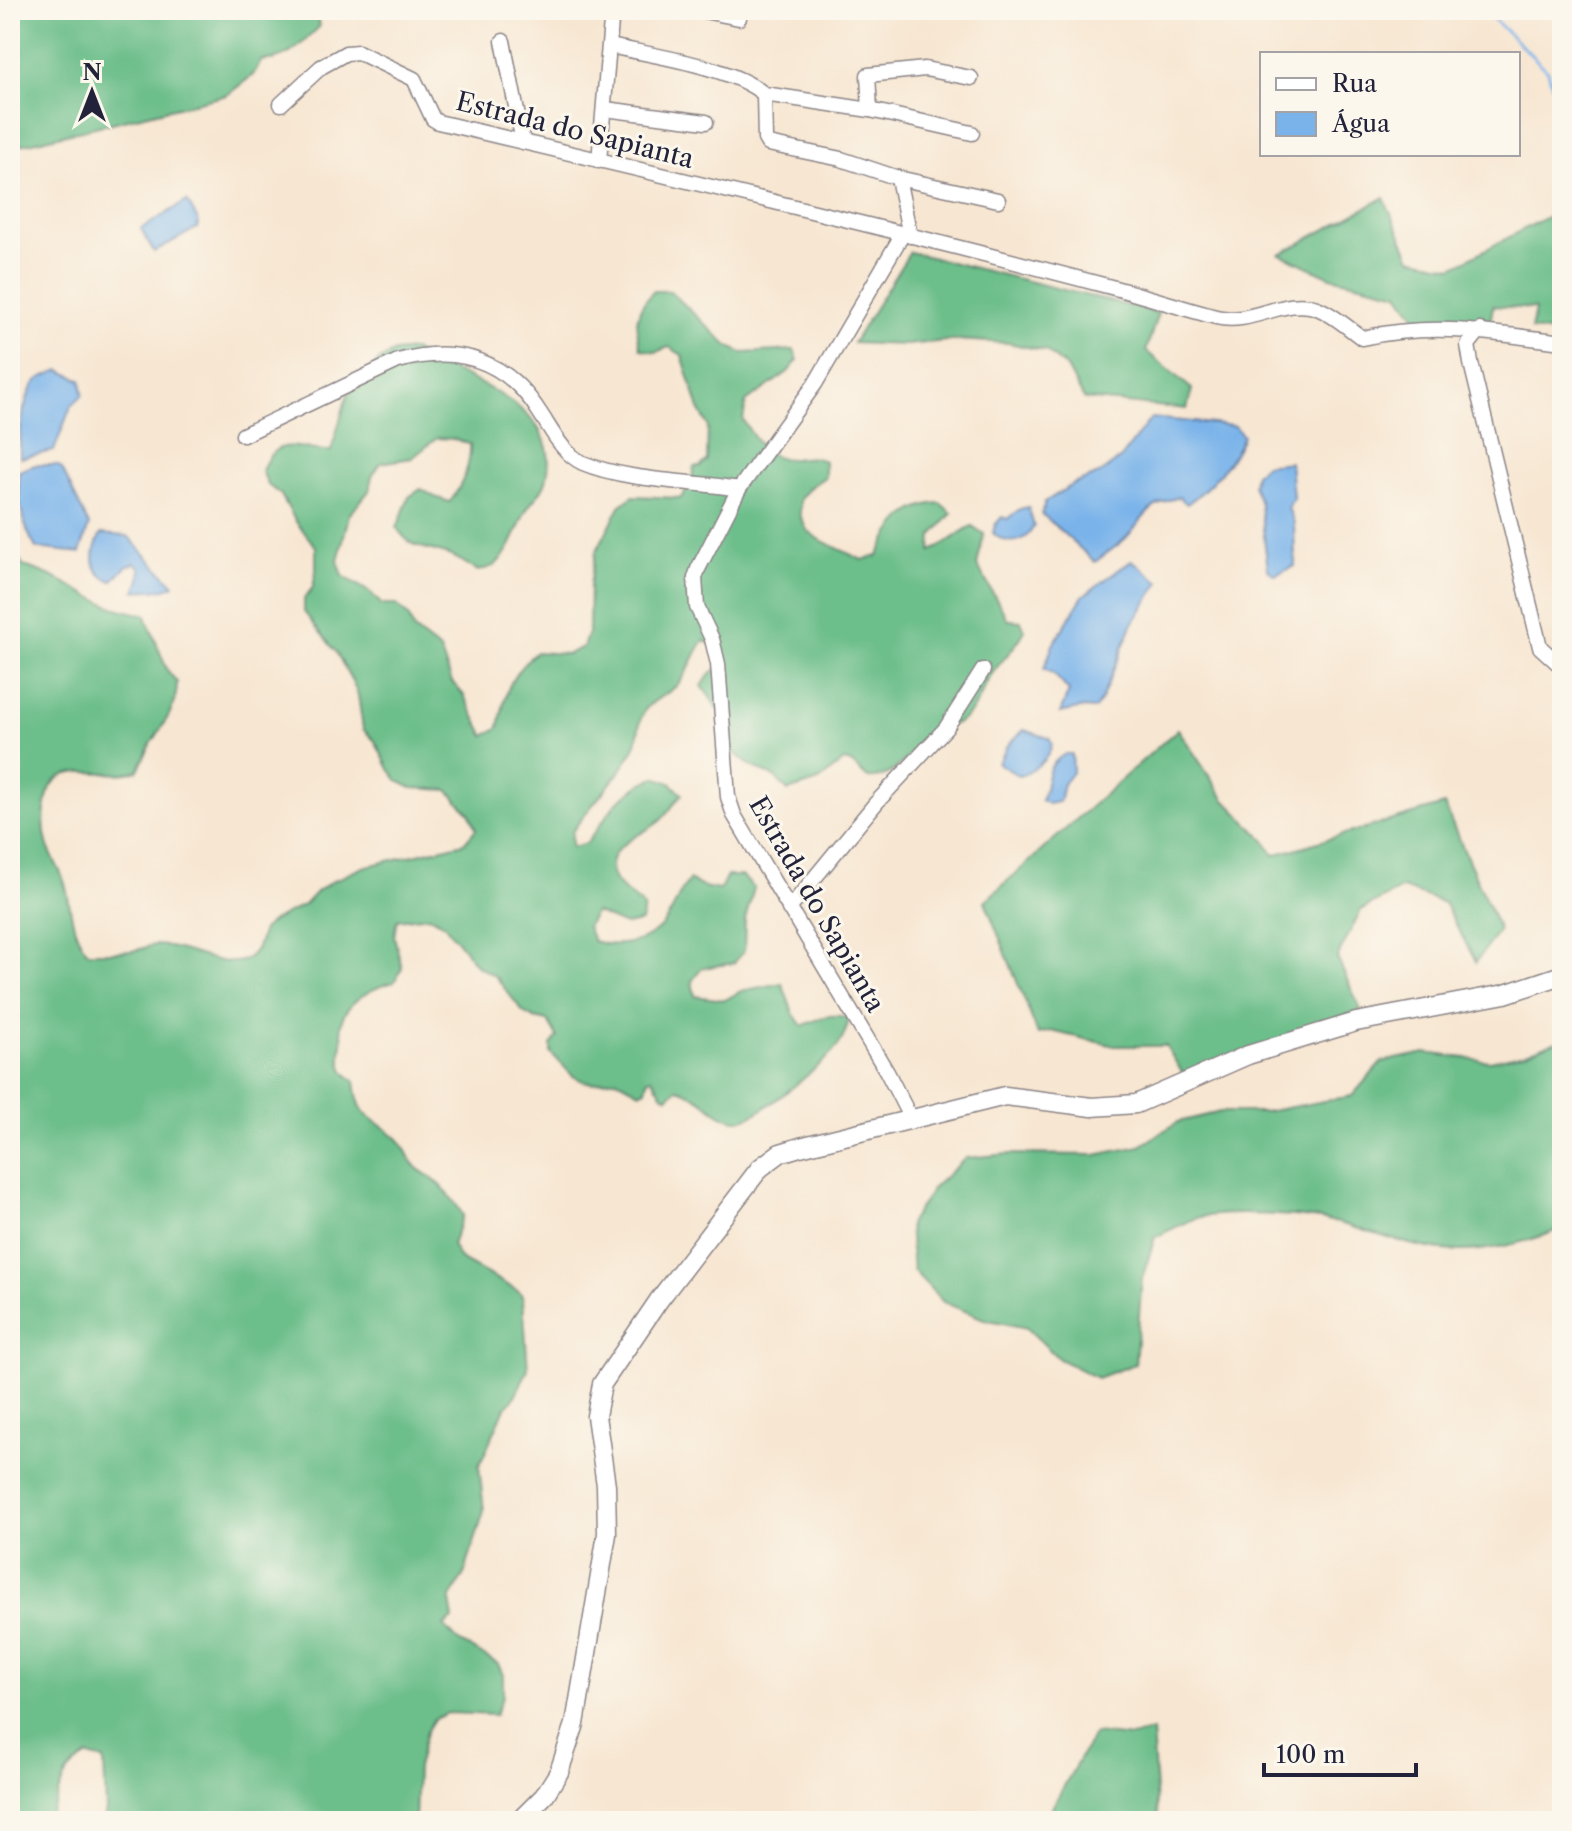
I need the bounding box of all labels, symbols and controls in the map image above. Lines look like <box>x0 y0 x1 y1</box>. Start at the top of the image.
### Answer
north arrow <box>52 52 132 132</box>
legend <box>1260 52 1520 156</box>
text: N <box>82 59 102 86</box>
text: Rua <box>1332 69 1377 98</box>
street label: Estrada do Sapianta <box>453 85 697 175</box>
text: Água <box>1331 109 1390 138</box>
street label: Estrada do Sapianta <box>742 790 892 1018</box>
scale bar <box>1264 1727 1416 1777</box>
text: 100 m <box>1276 1740 1345 1769</box>

